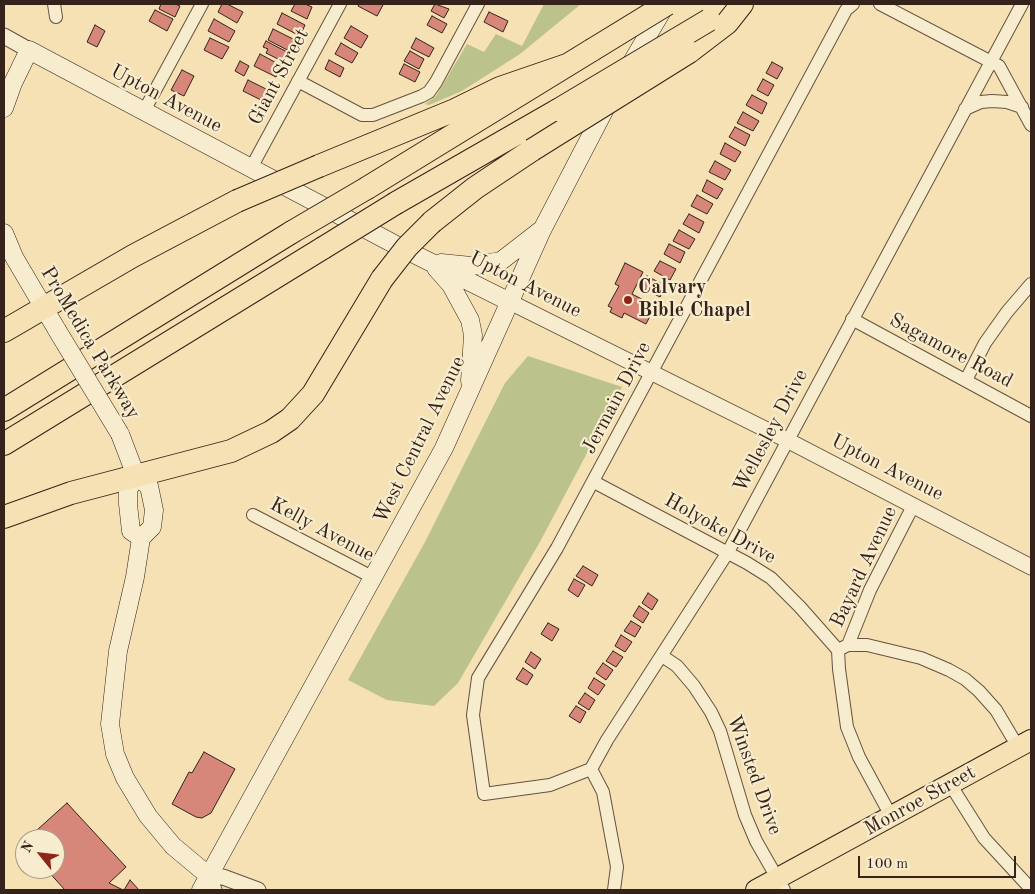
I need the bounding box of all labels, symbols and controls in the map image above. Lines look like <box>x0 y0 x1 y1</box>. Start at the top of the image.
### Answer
street label: Giant Street <box>244 25 314 129</box>
street label: Upton Avenue <box>106 60 226 138</box>
street label: Upton Avenue <box>465 246 585 324</box>
street label: ProMedica Parkway <box>35 262 145 424</box>
place label: Calvary Bible Chapel <box>638 276 751 323</box>
marker: Calvary Bible Chapel <box>622 294 634 306</box>
street label: Sagamore Road <box>885 308 1017 394</box>
street label: Jermain Drive <box>577 338 657 458</box>
street label: West Central Avenue <box>369 353 471 527</box>
street label: Wellesley Drive <box>728 365 814 497</box>
street label: Upton Avenue <box>827 429 947 507</box>
street label: Holyoke Drive <box>660 488 780 570</box>
street label: Kelly Avenue <box>266 492 378 568</box>
street label: Bayard Avenue <box>825 503 903 631</box>
street label: Winsted Drive <box>721 712 787 838</box>
street label: Monroe Street <box>860 761 980 841</box>
north arrow <box>15 829 65 879</box>
text: N <box>19 839 36 855</box>
scale bar <box>860 846 1018 878</box>
text: 100 m <box>866 857 908 872</box>

